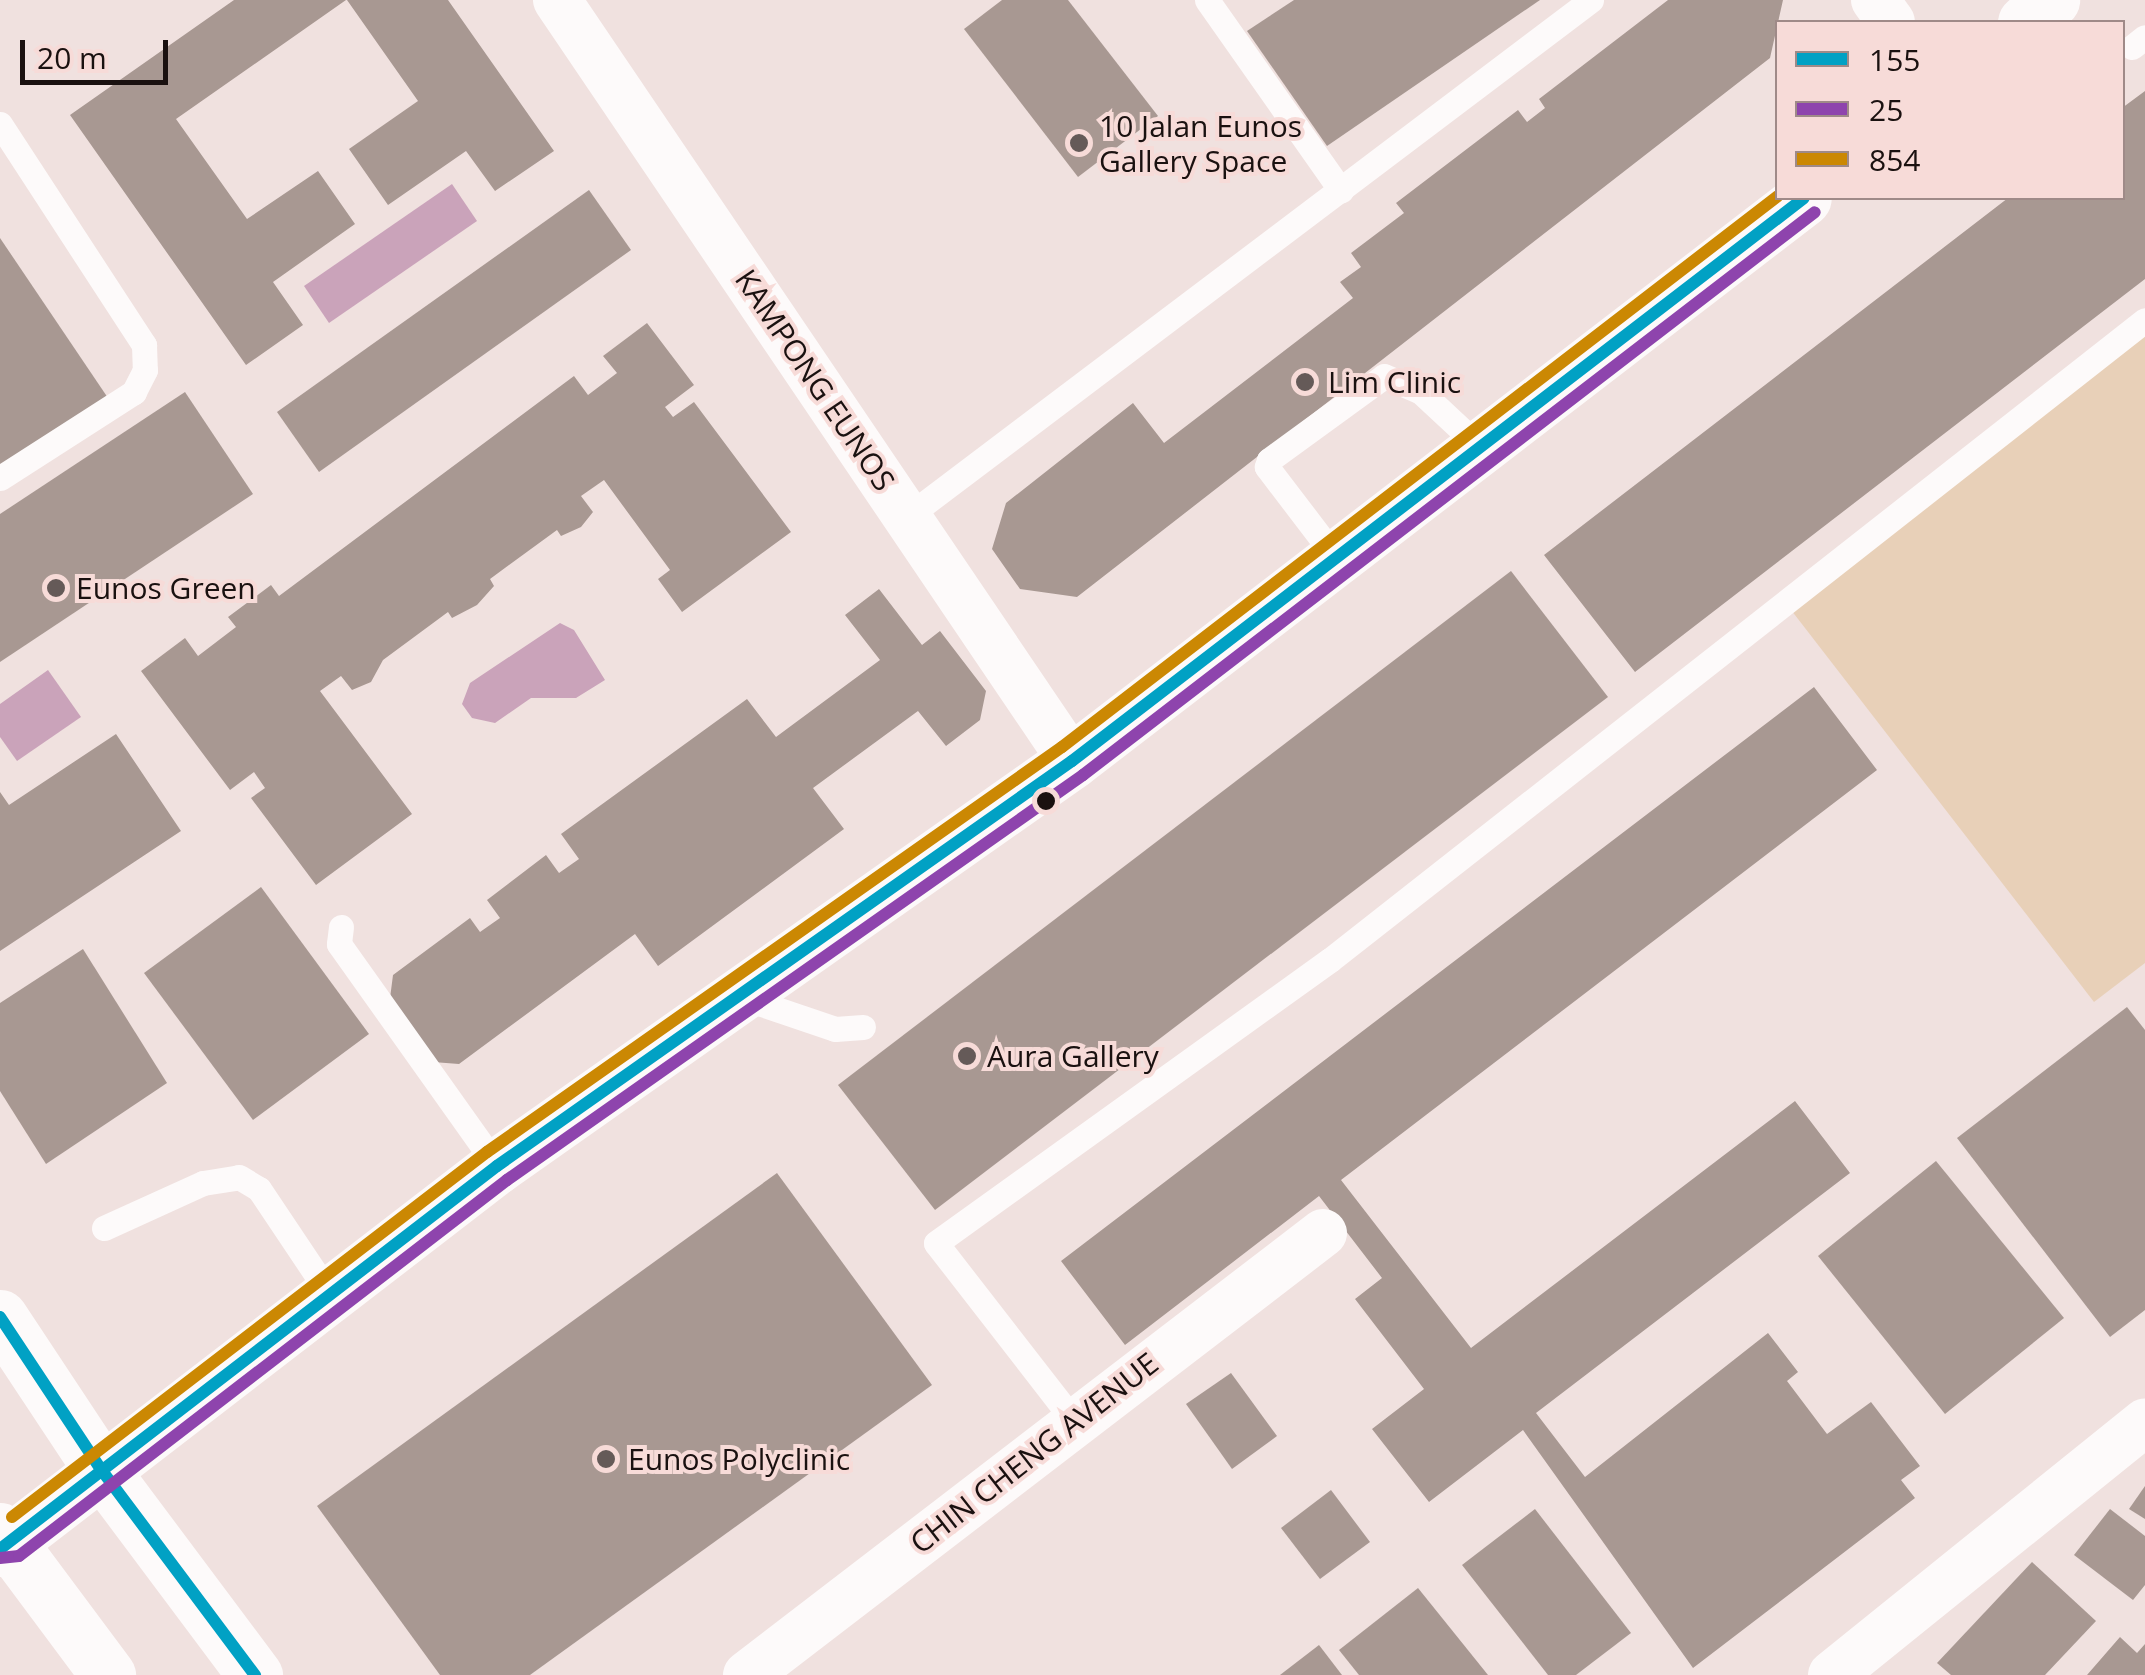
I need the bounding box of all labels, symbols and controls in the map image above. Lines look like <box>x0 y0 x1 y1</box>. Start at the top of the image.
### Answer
scale bar <box>25 20 172 82</box>
legend <box>1775 20 2125 200</box>
text: 20 m <box>37 37 107 78</box>
text: 155 <box>1869 39 1920 80</box>
text: 25 <box>1869 89 1903 130</box>
place label: 10 Jalan Eunos Gallery Space <box>1099 108 1302 178</box>
marker: 10 Jalan Eunos Gallery Space <box>1068 132 1090 154</box>
text: 854 <box>1869 139 1920 180</box>
street label: KAMPONG EUNOS <box>728 263 902 497</box>
place label: Lim Clinic <box>1328 364 1461 400</box>
marker: Lim Clinic <box>1292 369 1318 395</box>
place label: Eunos Green <box>76 570 256 606</box>
marker: Eunos Green <box>45 577 67 599</box>
unlabelled marker <box>1036 791 1056 811</box>
place label: Aura Gallery <box>987 1038 1159 1074</box>
marker: Aura Gallery <box>956 1045 978 1067</box>
street label: CHIN CHENG AVENUE <box>903 1345 1165 1561</box>
place label: Eunos Polyclinic <box>628 1441 850 1477</box>
marker: Eunos Polyclinic <box>593 1446 619 1472</box>

